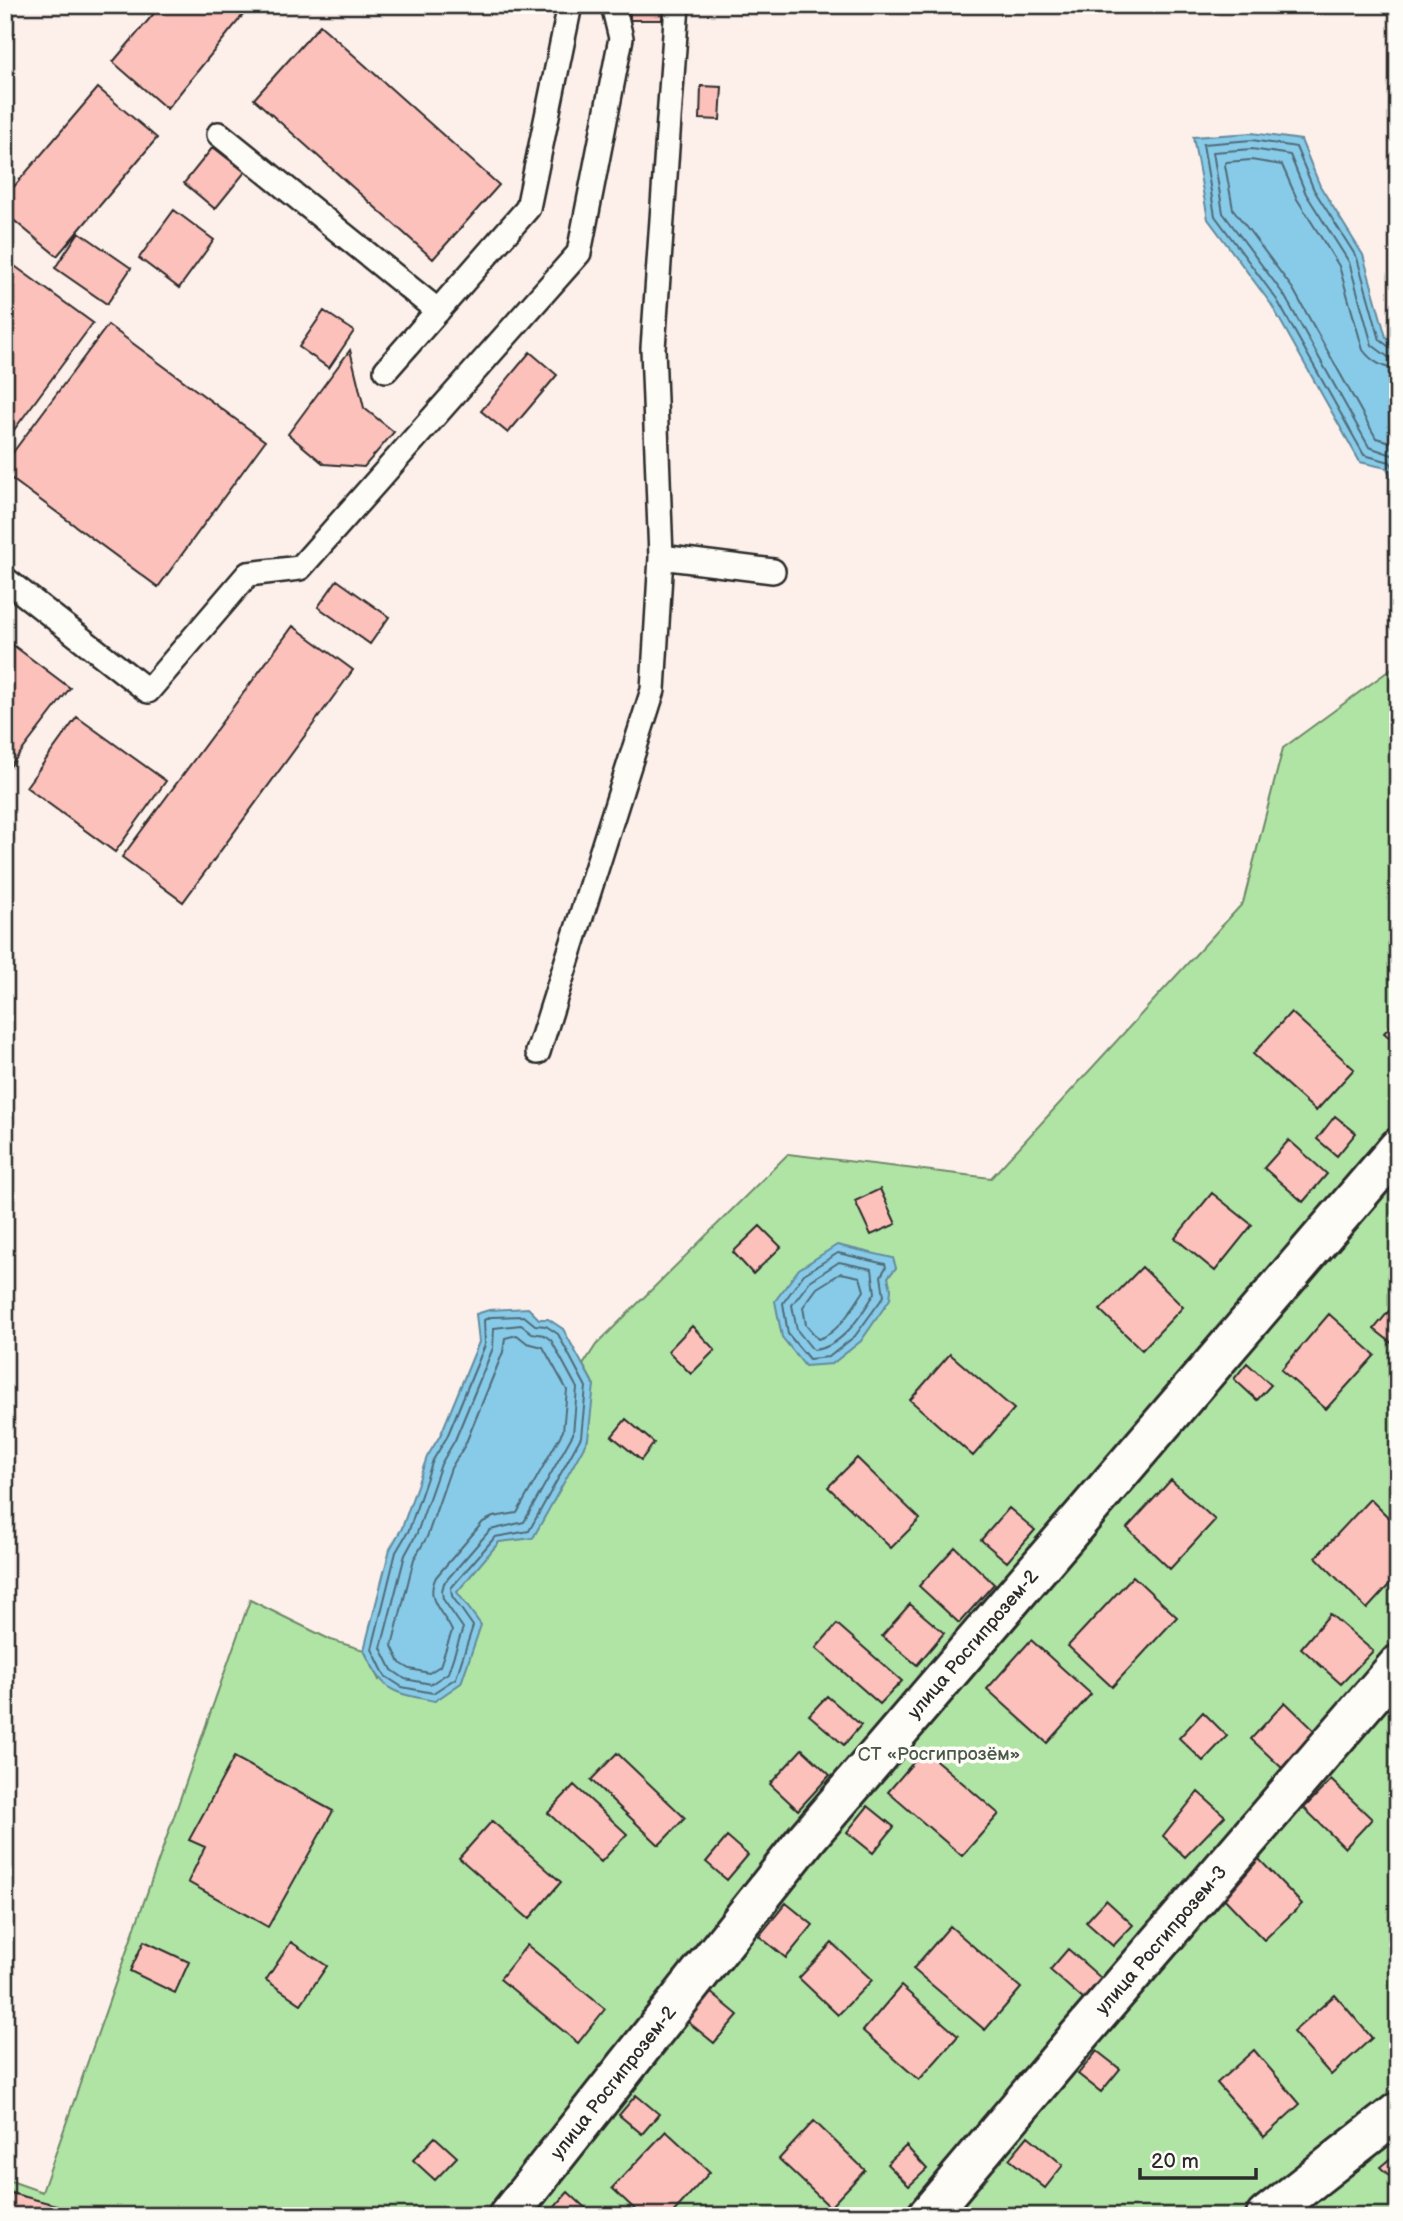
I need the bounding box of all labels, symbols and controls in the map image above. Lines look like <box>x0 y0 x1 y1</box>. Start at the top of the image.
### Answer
street label: улица Росгипрозем-2 <box>903 1564 1044 1724</box>
park label: СТ «Росгипрозём» <box>858 1743 1020 1766</box>
street label: улица Росгипрозем-3 <box>1091 1861 1232 2019</box>
street label: улица Росгипрозем-2 <box>546 2001 682 2164</box>
scale bar <box>1140 2137 1256 2181</box>
text: 20 m <box>1151 2149 1199 2174</box>

